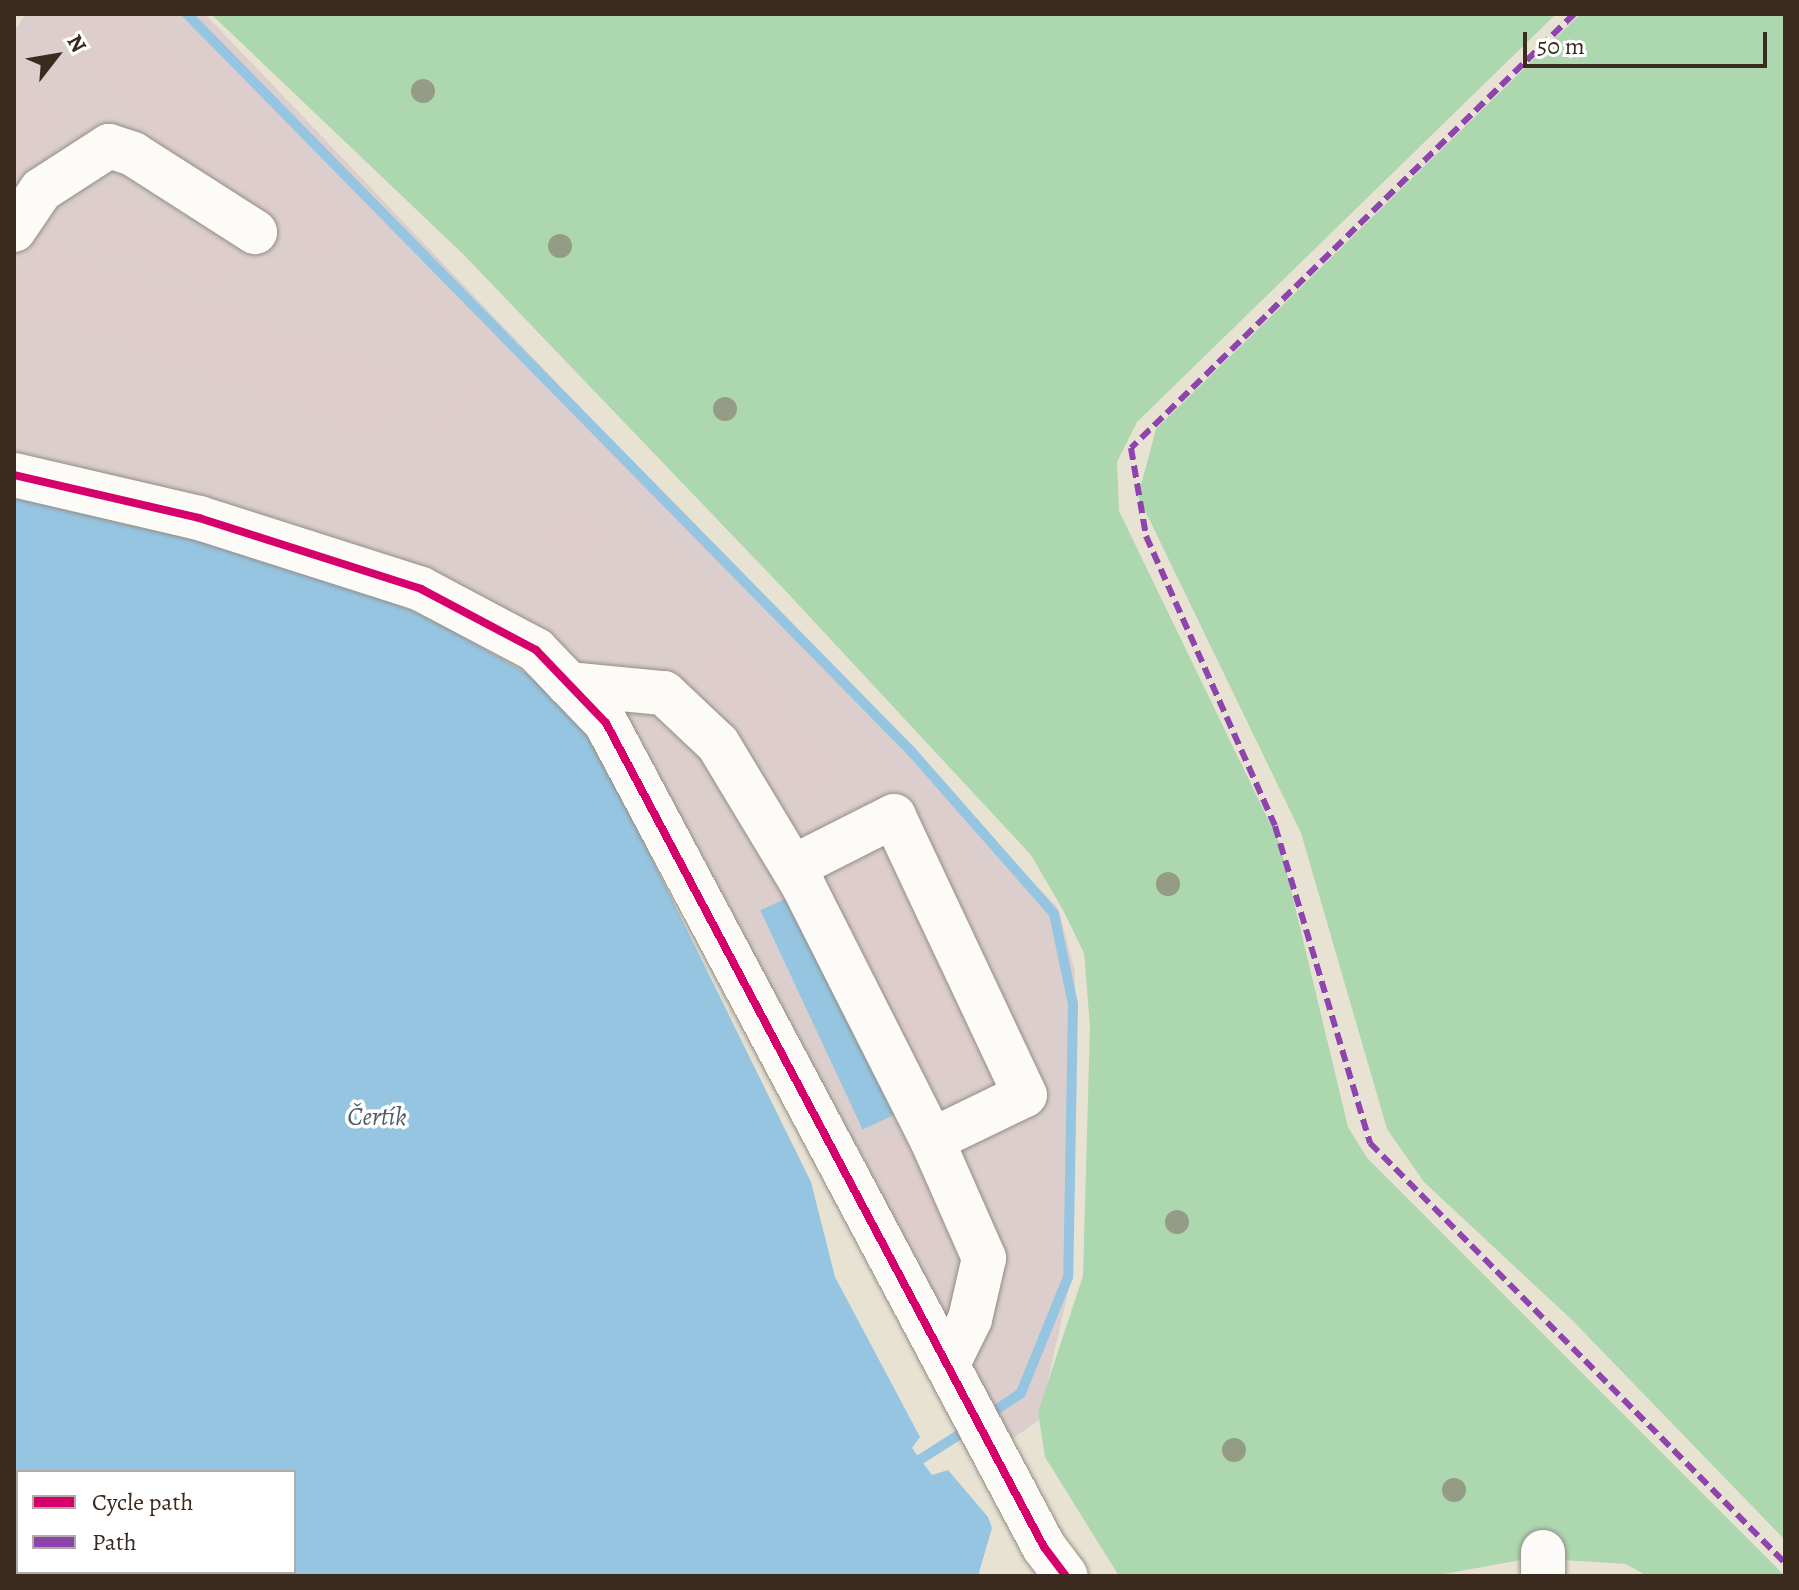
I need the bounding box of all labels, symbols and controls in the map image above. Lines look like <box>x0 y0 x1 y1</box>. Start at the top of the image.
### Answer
north arrow <box>16 16 96 96</box>
scale bar <box>1527 16 1771 66</box>
text: N <box>60 29 94 58</box>
text: 50 m <box>1537 30 1585 62</box>
water label: Čertík <box>347 1101 407 1133</box>
legend <box>16 1470 296 1574</box>
text: Cycle path <box>92 1486 193 1518</box>
text: Path <box>92 1526 137 1558</box>

